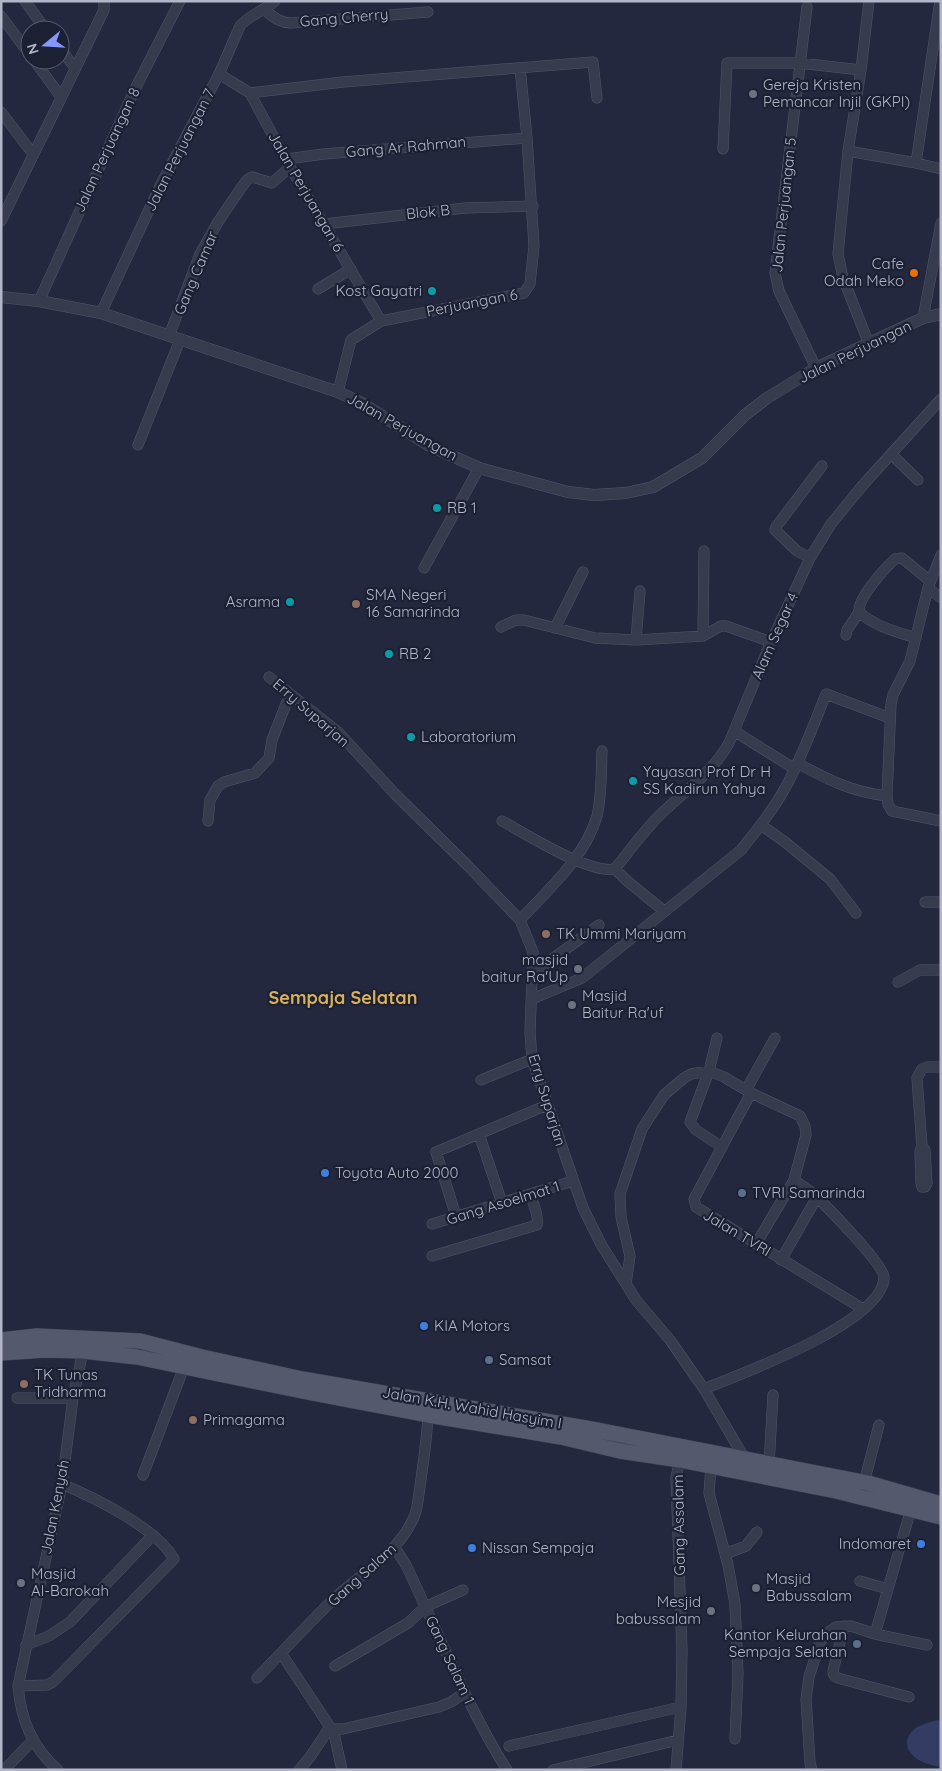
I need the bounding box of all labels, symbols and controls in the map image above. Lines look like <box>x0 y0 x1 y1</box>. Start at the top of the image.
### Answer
street label: Gang Cherry <box>299 4 389 31</box>
north arrow <box>20 20 70 70</box>
text: N <box>22 41 43 57</box>
place label: Gereja Kristen Pemancar Injil (GKPI) <box>763 75 910 111</box>
street label: Jalan Perjuangan 8 <box>69 84 144 215</box>
street label: Jalan Perjuangan 7 <box>140 85 219 214</box>
marker: Gereja Kristen Pemancar Injil (GKPI) <box>747 88 759 100</box>
street label: Jalan Perjuangan 6 <box>264 128 349 255</box>
street label: Gang Ar Rahman <box>345 132 467 161</box>
street label: Jalan Perjuangan 5 <box>767 137 800 273</box>
street label: Blok B <box>405 200 451 223</box>
street label: Gang Camar <box>169 228 222 318</box>
place label: Cafe Odah Meko <box>824 254 904 290</box>
marker: Cafe Odah Meko <box>908 267 920 279</box>
place label: Kost Gayatri <box>336 281 422 300</box>
street label: Perjuangan 6 <box>425 284 519 321</box>
marker: Kost Gayatri <box>426 285 438 297</box>
street label: Jalan Perjuangan <box>795 316 914 387</box>
street label: Jalan Perjuangan <box>344 388 461 465</box>
place label: RB 1 <box>447 498 476 517</box>
marker: RB 1 <box>431 502 443 514</box>
place label: SMA Negeri 16 Samarinda <box>366 585 460 621</box>
street label: Alam Segar 4 <box>747 589 802 682</box>
place label: Asrama <box>226 592 280 611</box>
marker: Asrama <box>284 596 296 608</box>
marker: SMA Negeri 16 Samarinda <box>350 598 362 610</box>
place label: RB 2 <box>399 644 431 663</box>
marker: RB 2 <box>383 648 395 660</box>
street label: Erry Suparjan <box>269 674 354 751</box>
place label: Laboratorium <box>421 727 516 746</box>
marker: Laboratorium <box>405 731 417 743</box>
place label: Yayasan Prof Dr H SS Kadirun Yahya <box>643 762 771 798</box>
marker: Yayasan Prof Dr H SS Kadirun Yahya <box>627 775 639 787</box>
place label: TK Ummi Mariyam <box>556 924 686 943</box>
marker: TK Ummi Mariyam <box>540 928 552 940</box>
place label: masjid baitur Ra'Up <box>481 950 568 986</box>
marker: masjid baitur Ra'Up <box>572 963 584 975</box>
district label: Sempaja Selatan <box>269 986 417 1009</box>
place label: Masjid Baitur Ra'uf <box>582 986 664 1022</box>
marker: Masjid Baitur Ra'uf <box>566 999 578 1011</box>
street label: Erry Suparjan <box>524 1052 570 1148</box>
place label: Toyota Auto 2000 <box>335 1163 459 1182</box>
marker: Toyota Auto 2000 <box>319 1167 331 1179</box>
street label: Gang Asoelmat 1 <box>444 1176 562 1229</box>
place label: TVRI Samarinda <box>752 1183 865 1202</box>
marker: TVRI Samarinda <box>736 1187 748 1199</box>
street label: Jalan TVRI <box>700 1205 775 1260</box>
place label: KIA Motors <box>434 1316 510 1335</box>
marker: KIA Motors <box>418 1320 430 1332</box>
place label: Samsat <box>499 1350 552 1369</box>
marker: Samsat <box>483 1354 495 1366</box>
place label: TK Tunas Tridharma <box>34 1365 106 1401</box>
marker: TK Tunas Tridharma <box>18 1378 30 1390</box>
street label: Jalan K.H. Wahid Hasyim I <box>381 1382 563 1433</box>
place label: Primagama <box>203 1410 285 1429</box>
marker: Primagama <box>187 1414 199 1426</box>
street label: Jalan Kenyah <box>36 1458 73 1556</box>
street label: Gang Assalam <box>668 1474 689 1576</box>
place label: Indomaret <box>839 1534 911 1553</box>
place label: Nissan Sempaja <box>482 1538 594 1557</box>
marker: Indomaret <box>915 1538 927 1550</box>
street label: Gang Salam <box>324 1539 400 1610</box>
marker: Nissan Sempaja <box>466 1542 478 1554</box>
place label: Masjid Al-Barokah <box>31 1564 109 1600</box>
place label: Masjid Babussalam <box>766 1569 852 1605</box>
marker: Masjid Al-Barokah <box>15 1577 27 1589</box>
marker: Masjid Babussalam <box>750 1582 762 1594</box>
place label: Mesjid babussalam <box>616 1592 701 1628</box>
marker: Mesjid babussalam <box>705 1605 717 1617</box>
street label: Gang Salam 1 <box>422 1613 479 1707</box>
place label: Kantor Kelurahan Sempaja Selatan <box>724 1625 847 1661</box>
marker: Kantor Kelurahan Sempaja Selatan <box>851 1638 863 1650</box>

